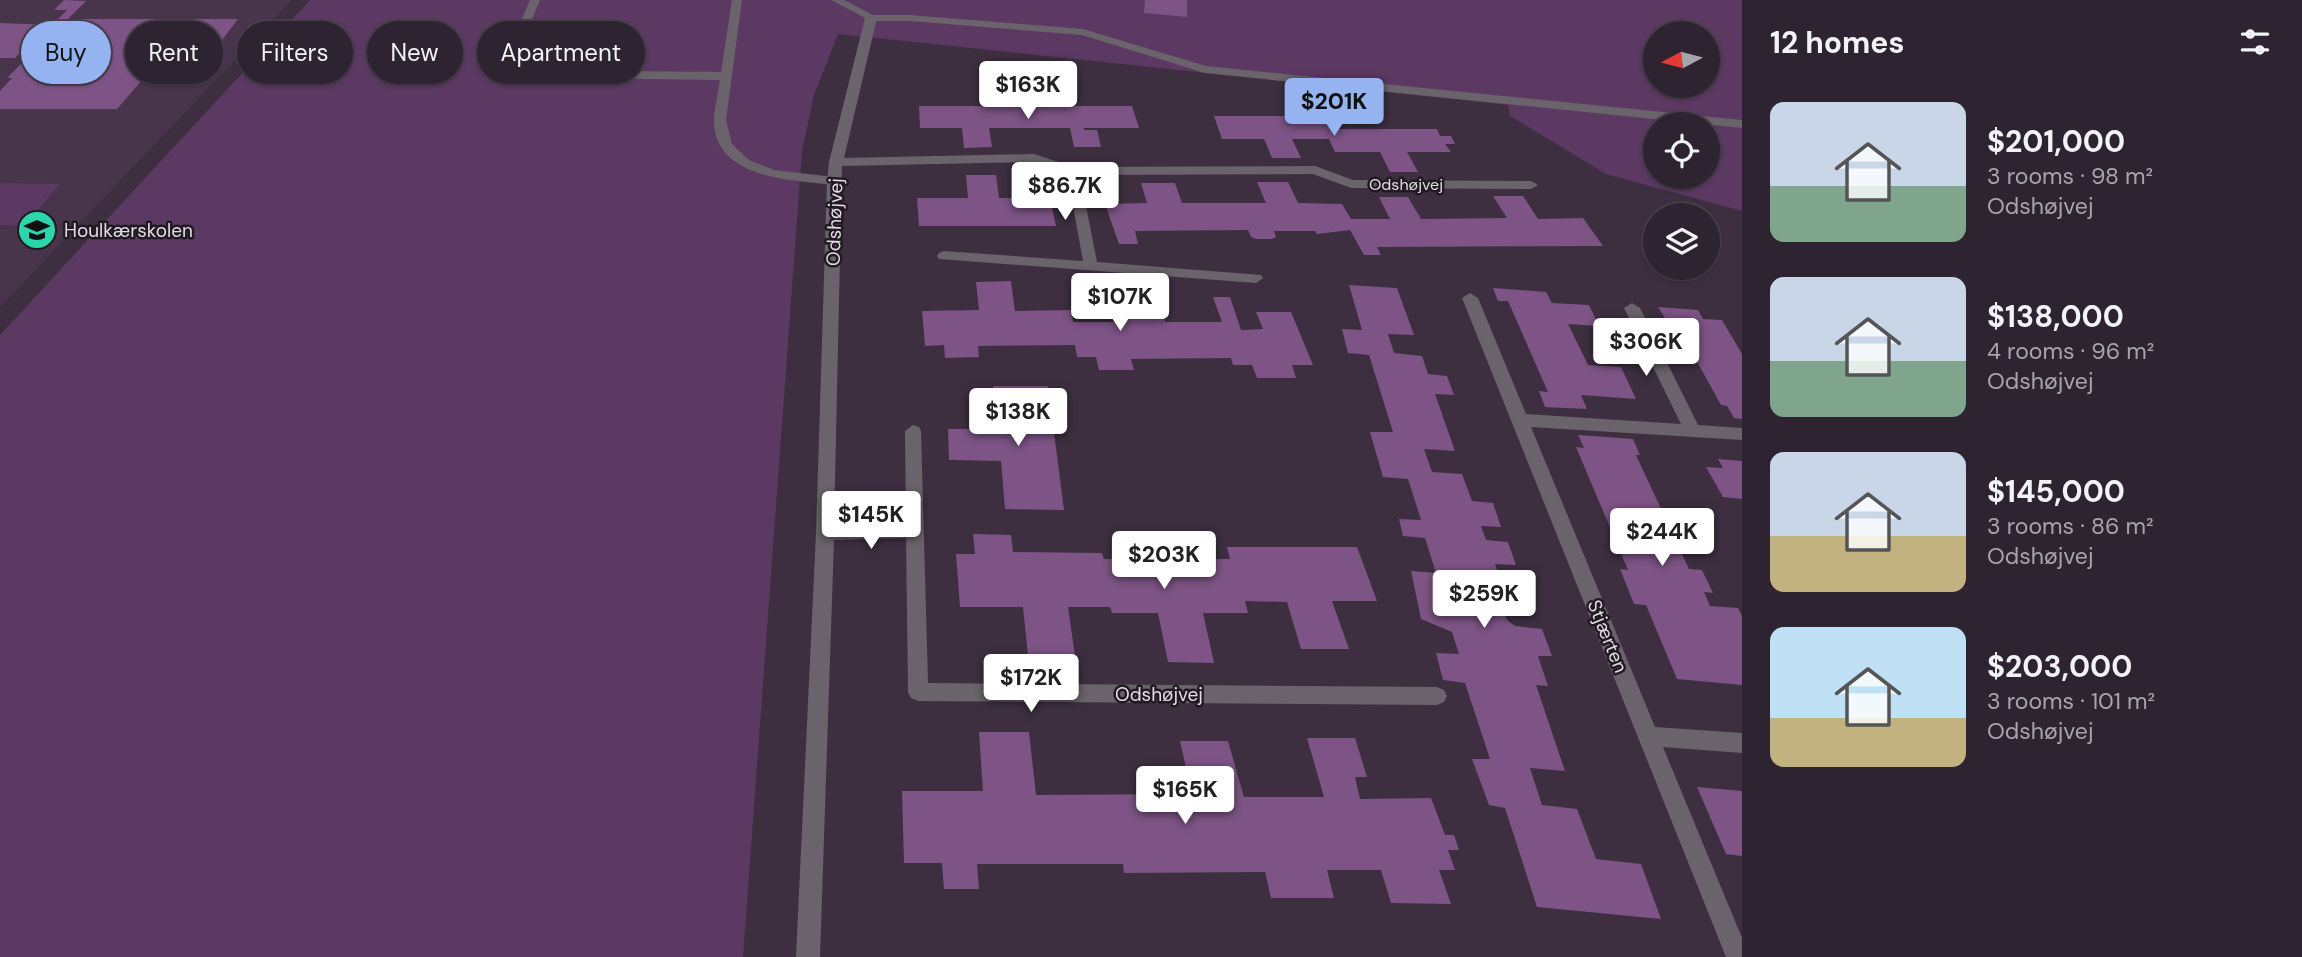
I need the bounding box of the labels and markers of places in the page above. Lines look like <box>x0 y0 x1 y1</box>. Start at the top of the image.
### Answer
pin: $163K <box>979 61 1077 121</box>
pin: $201K <box>1285 78 1383 138</box>
pin: $86.7K <box>1008 162 1122 222</box>
school or university icon: Houlkærskolen <box>16 209 58 251</box>
place label: Houlkærskolen <box>64 218 193 243</box>
pin: $107K <box>1071 274 1169 333</box>
pin: $306K <box>1597 318 1695 378</box>
pin: $138K <box>969 388 1067 448</box>
pin: $145K <box>822 491 920 551</box>
pin: $244K <box>1613 508 1711 568</box>
pin: $203K <box>1115 532 1213 591</box>
pin: $259K <box>1435 570 1533 630</box>
pin: $172K <box>982 654 1080 714</box>
pin: $165K <box>1136 766 1234 826</box>

